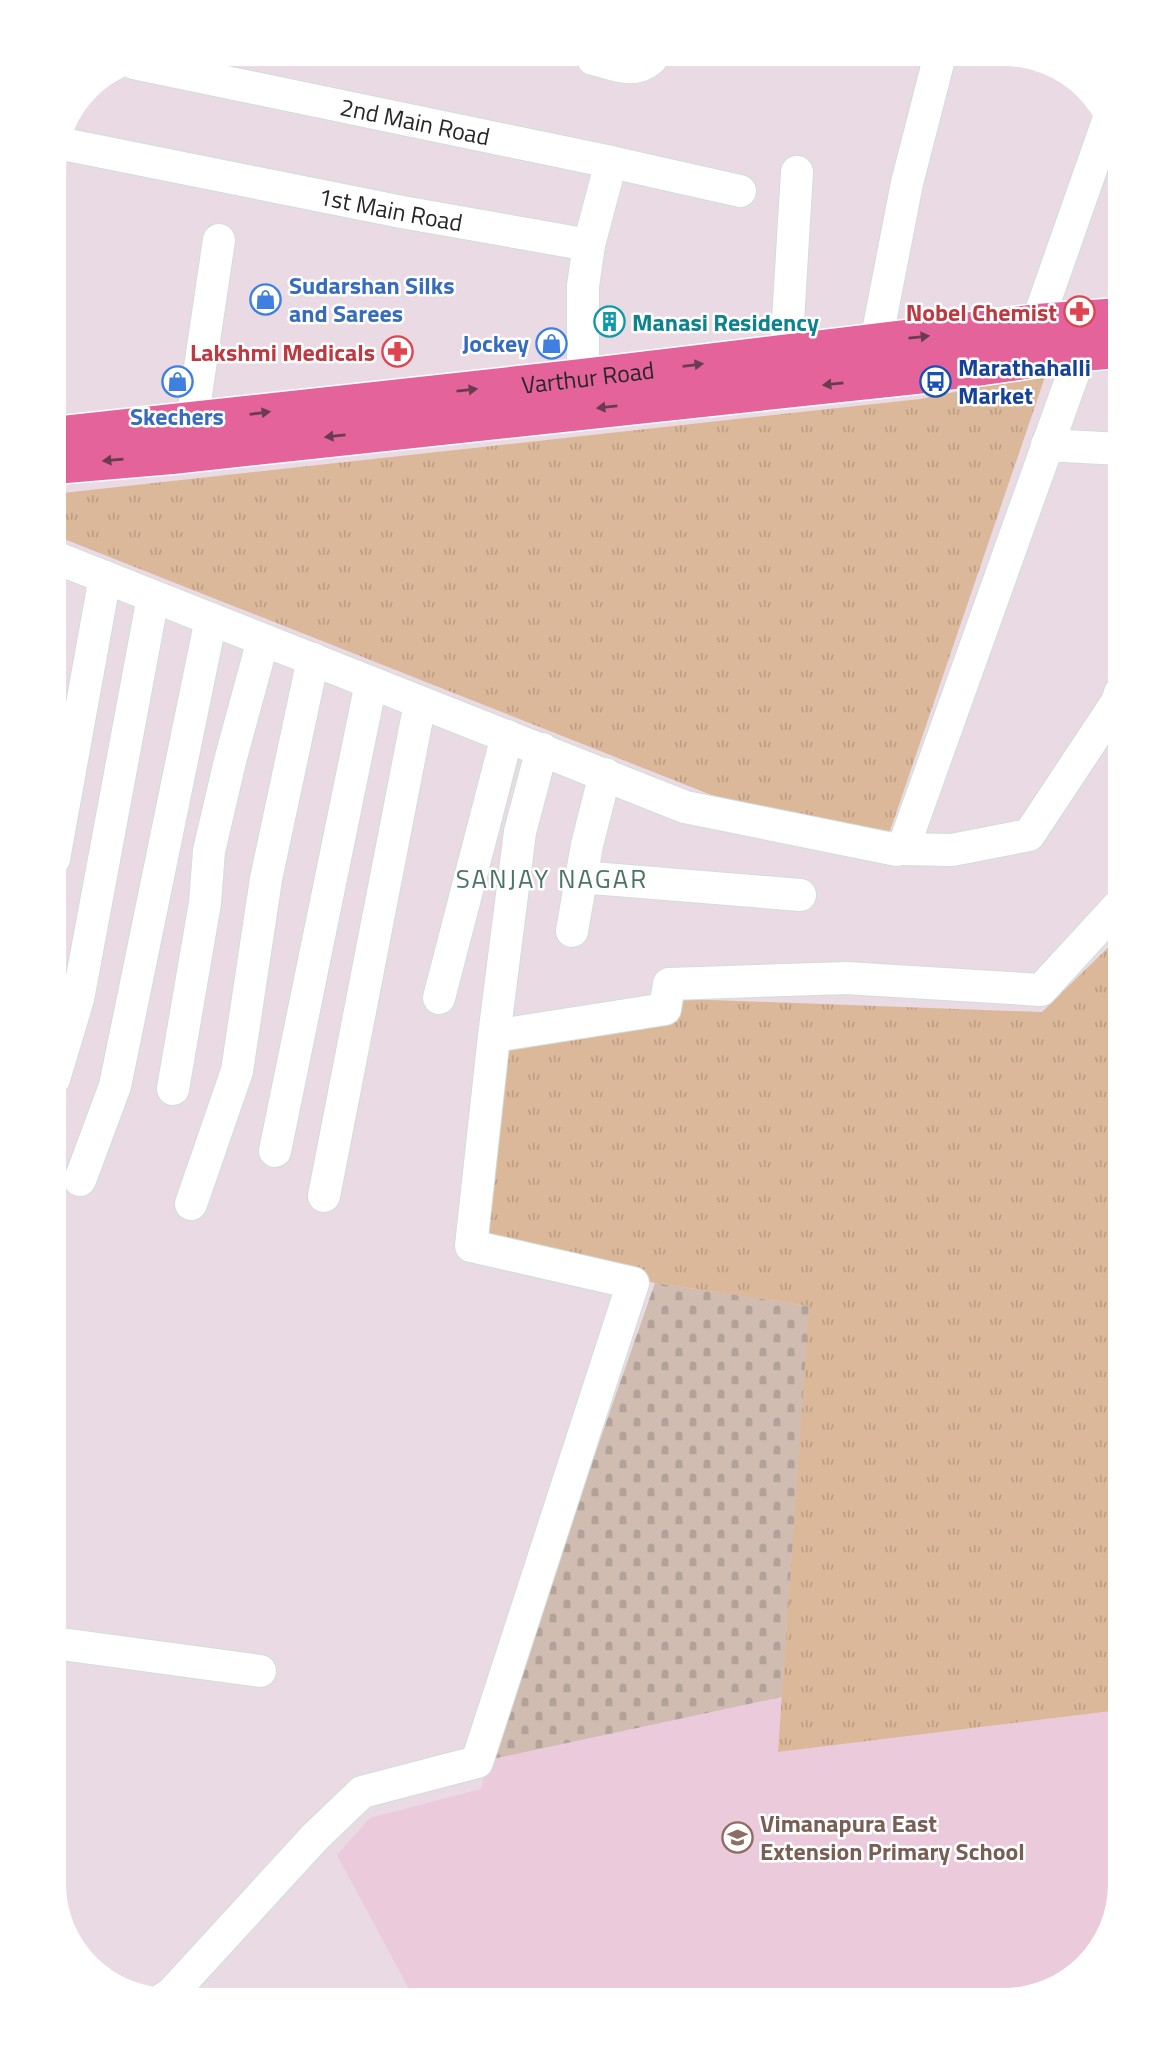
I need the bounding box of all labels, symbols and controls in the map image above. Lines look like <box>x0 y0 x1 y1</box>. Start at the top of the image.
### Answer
street label: 2nd Main Road <box>337 88 493 154</box>
street label: 1st Main Road <box>315 178 465 240</box>
place label: Sudarshan Silks and Sarees <box>289 267 455 331</box>
shop icon: Sudarshan Silks and Sarees <box>249 282 283 316</box>
place label: Nobel Chemist <box>906 294 1057 330</box>
pharmacy icon: Nobel Chemist <box>1063 295 1097 329</box>
place label: Manasi Residency <box>632 304 819 340</box>
building icon: Manasi Residency <box>592 305 626 339</box>
place label: Jockey <box>462 325 529 361</box>
shop icon: Jockey <box>535 326 569 360</box>
one-way arrow <box>908 331 930 342</box>
place label: Lakshmi Medicals <box>190 334 375 370</box>
pharmacy icon: Lakshmi Medicals <box>381 335 415 369</box>
place label: Marathahalli Market <box>958 349 1091 413</box>
street label: Varthur Road <box>520 352 656 403</box>
one-way arrow <box>682 359 704 370</box>
bus stop icon: Marathahalli Market <box>918 364 952 398</box>
shop icon: Skechers <box>160 365 194 399</box>
one-way arrow <box>822 378 844 389</box>
one-way arrow <box>456 384 478 395</box>
place label: Skechers <box>130 398 224 434</box>
one-way arrow <box>596 402 618 413</box>
one-way arrow <box>249 408 271 419</box>
one-way arrow <box>324 431 346 442</box>
one-way arrow <box>102 455 124 466</box>
district label: SANJAY NAGAR <box>456 859 648 898</box>
place label: Vimanapura East Extension Primary School <box>760 1805 1025 1869</box>
school or university icon: Vimanapura East Extension Primary School <box>720 1820 754 1854</box>

